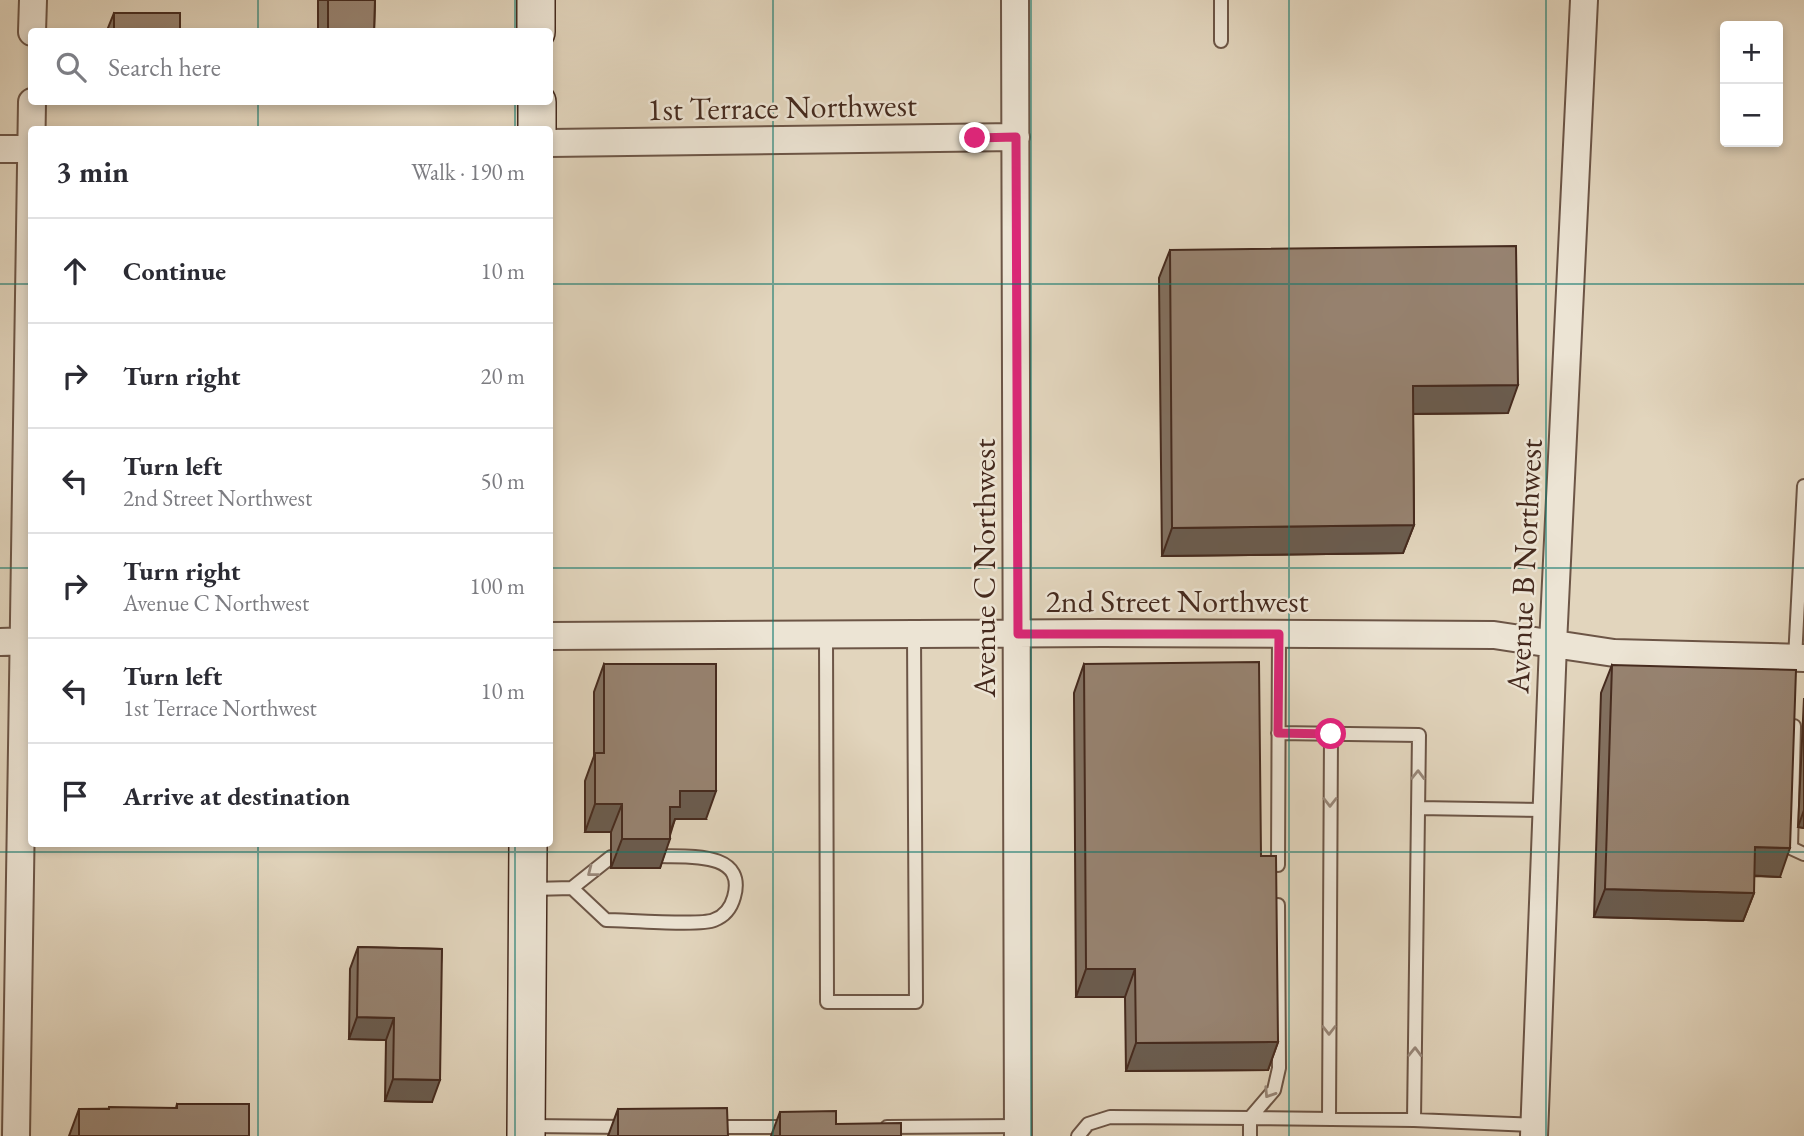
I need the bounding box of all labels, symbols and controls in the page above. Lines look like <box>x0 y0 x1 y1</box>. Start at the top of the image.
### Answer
map controls <box>1720 21 1783 147</box>
button: + <box>1720 21 1783 84</box>
search box <box>28 28 553 105</box>
icon: search <box>52 48 90 86</box>
text: Search here <box>108 50 221 84</box>
street label: 1st Terrace Northwest <box>647 84 917 130</box>
button: − <box>1720 84 1783 147</box>
route end <box>959 122 990 153</box>
text: 3 min <box>56 152 129 191</box>
text: Walk · 190 m <box>411 157 525 187</box>
icon: ahead <box>56 252 94 290</box>
text: Continue <box>123 254 226 288</box>
text: 10 m <box>480 256 525 286</box>
icon: right <box>56 357 94 395</box>
text: Turn right <box>123 359 241 393</box>
text: 20 m <box>480 361 525 391</box>
street label: Avenue B Northwest <box>1496 438 1552 695</box>
street label: Avenue C Northwest <box>963 439 1005 698</box>
text: Turn left <box>123 449 222 483</box>
icon: left <box>56 462 94 500</box>
text: 50 m <box>480 466 525 496</box>
text: 2nd Street Northwest <box>123 483 312 513</box>
text: Turn right <box>123 554 241 588</box>
icon: right <box>56 567 94 605</box>
text: 100 m <box>469 571 525 601</box>
street label: 2nd Street Northwest <box>1045 580 1309 622</box>
text: Avenue C Northwest <box>123 588 309 618</box>
text: Turn left <box>123 659 222 693</box>
icon: left <box>56 672 94 710</box>
text: 10 m <box>480 676 525 706</box>
text: 1st Terrace Northwest <box>123 693 317 723</box>
route start <box>1315 718 1346 749</box>
one-way arrow <box>1411 769 1426 780</box>
icon: arrive <box>56 777 94 815</box>
text: Arrive at destination <box>123 779 350 813</box>
one-way arrow <box>1322 797 1338 808</box>
one-way arrow <box>587 864 600 877</box>
one-way arrow <box>1321 1025 1337 1035</box>
one-way arrow <box>1407 1046 1422 1057</box>
one-way arrow <box>1265 1085 1278 1098</box>

